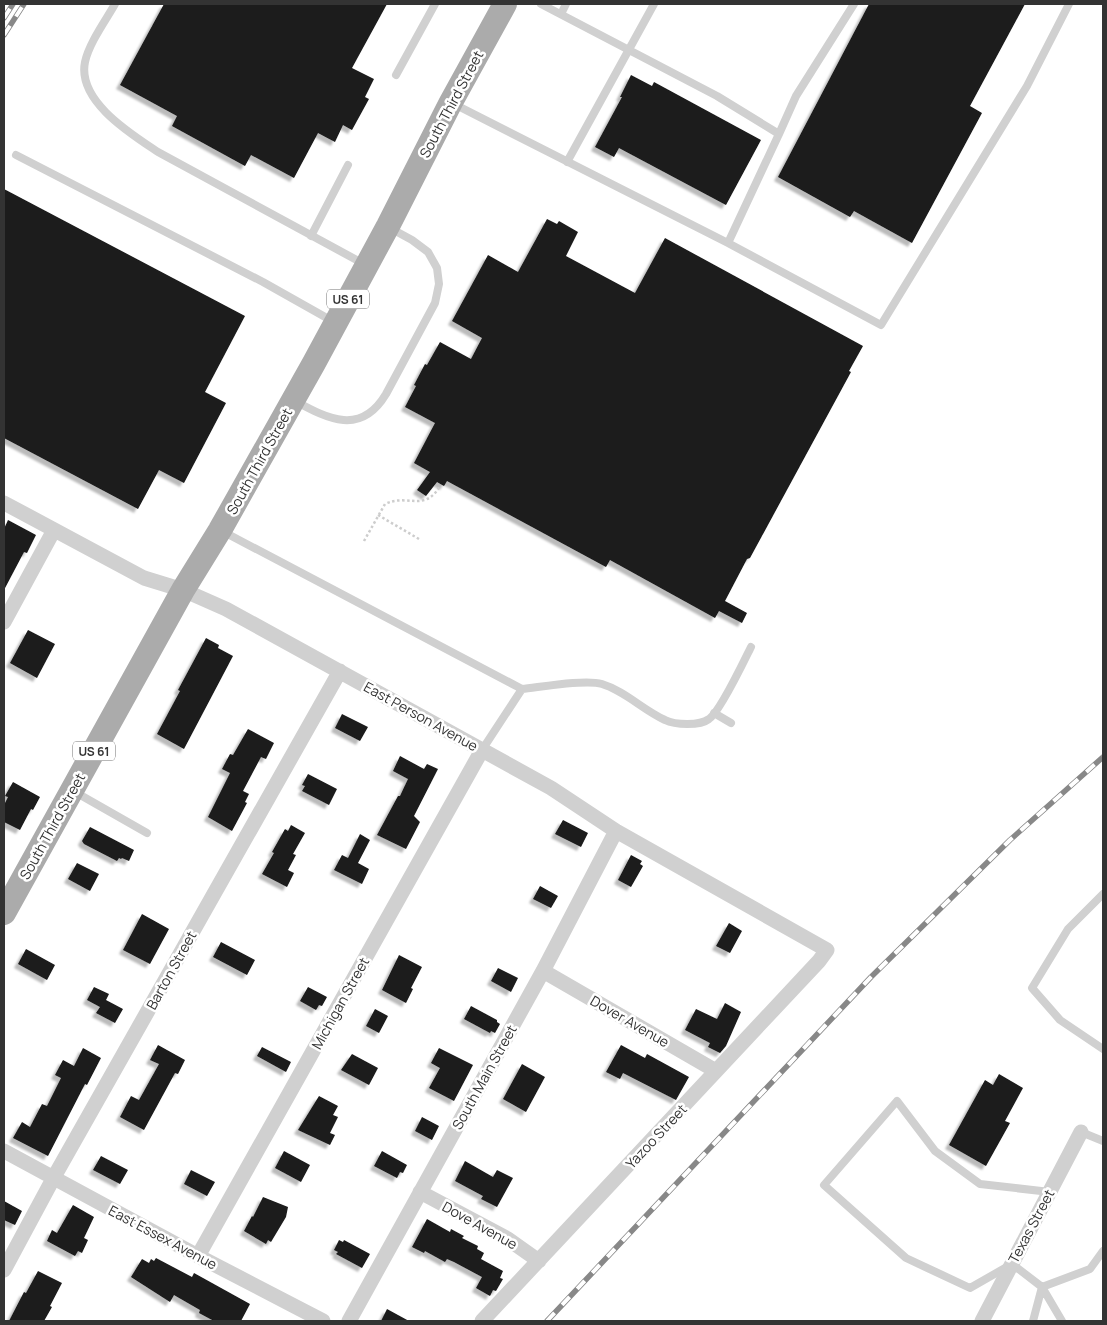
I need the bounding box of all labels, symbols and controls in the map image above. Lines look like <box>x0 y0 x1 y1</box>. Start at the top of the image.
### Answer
street label: South Third Street <box>415 47 488 161</box>
road number: US 61 <box>327 290 369 308</box>
street label: South Third Street <box>222 404 296 518</box>
street label: East Person Avenue <box>361 677 481 755</box>
road number: US 61 <box>73 741 115 760</box>
street label: South Third Street <box>15 769 89 883</box>
street label: Barton Street <box>142 927 201 1013</box>
street label: Michigan Street <box>307 953 373 1053</box>
street label: Dover Avenue <box>587 991 673 1051</box>
street label: South Main Street <box>447 1021 521 1133</box>
street label: Yazoo Street <box>621 1099 691 1172</box>
street label: Texas Street <box>1004 1185 1059 1266</box>
street label: Dove Avenue <box>439 1197 521 1253</box>
street label: East Essex Avenue <box>105 1200 221 1274</box>

